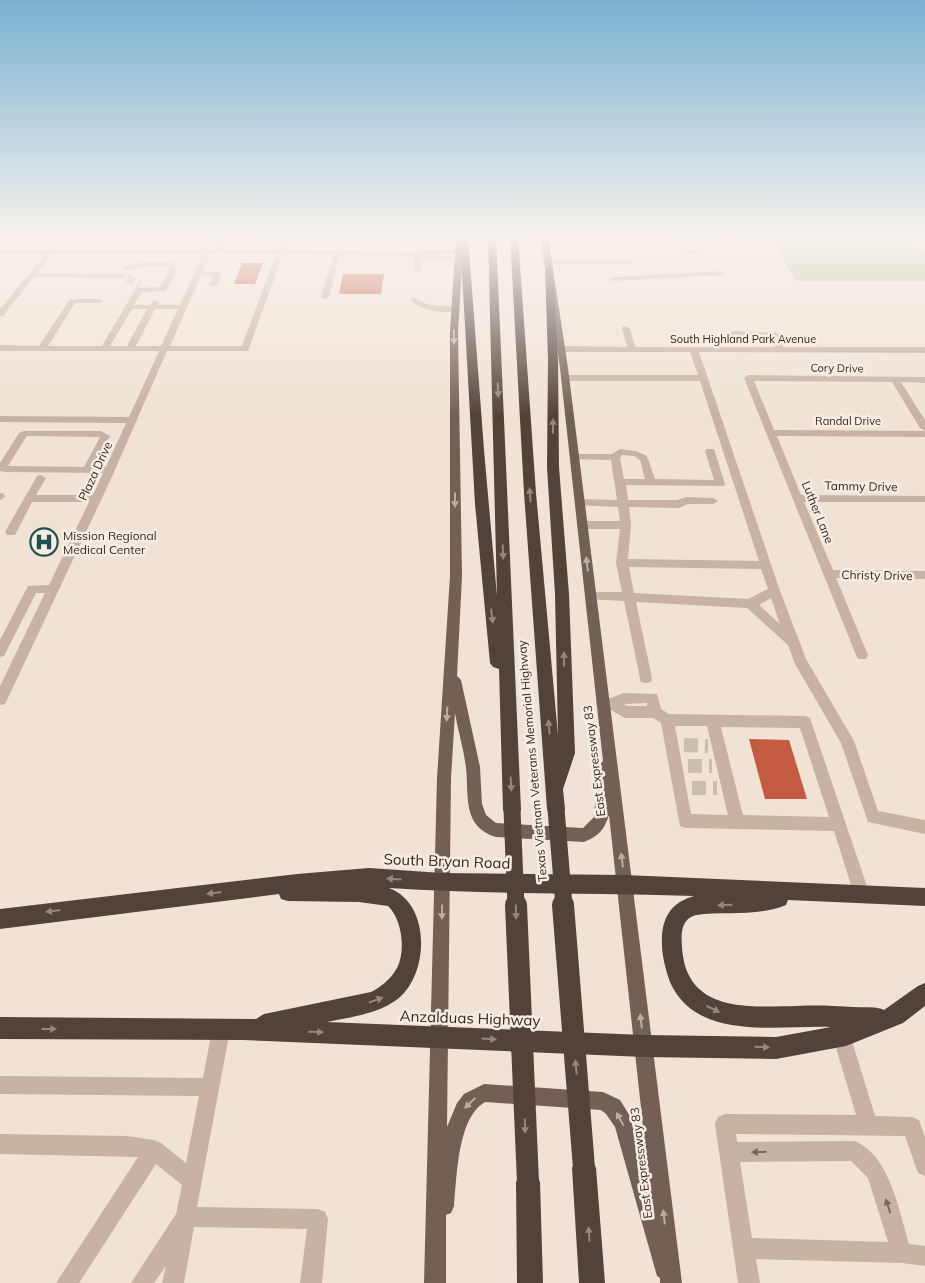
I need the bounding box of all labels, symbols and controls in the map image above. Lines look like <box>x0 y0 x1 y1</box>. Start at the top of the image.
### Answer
one-way arrow <box>450 329 458 345</box>
street label: South Highland Park Avenue <box>670 332 816 346</box>
street label: Cory Drive <box>810 361 864 375</box>
one-way arrow <box>494 382 502 398</box>
street label: Randal Drive <box>815 414 881 428</box>
one-way arrow <box>549 418 557 434</box>
street label: Plaza Drive <box>75 439 115 503</box>
street label: Tammy Drive <box>824 478 898 494</box>
street label: Luther Lane <box>799 479 837 545</box>
one-way arrow <box>526 487 534 503</box>
one-way arrow <box>451 492 459 508</box>
hospital icon: Mission Regional Medical Center <box>29 527 59 557</box>
place label: Mission Regional Medical Center <box>63 528 157 557</box>
one-way arrow <box>500 544 508 560</box>
one-way arrow <box>583 556 591 572</box>
street label: Christy Drive <box>841 567 913 583</box>
one-way arrow <box>488 609 496 625</box>
street label: Texas Vietnam Veterans Memorial Highway <box>514 639 550 882</box>
one-way arrow <box>560 650 568 666</box>
street label: East Expressway 83 <box>580 704 608 818</box>
one-way arrow <box>443 707 451 723</box>
one-way arrow <box>545 719 553 735</box>
one-way arrow <box>507 777 515 793</box>
street label: South Bryan Road <box>383 849 511 873</box>
one-way arrow <box>618 851 626 867</box>
one-way arrow <box>385 874 401 882</box>
one-way arrow <box>206 889 222 897</box>
one-way arrow <box>717 901 733 909</box>
one-way arrow <box>438 904 446 920</box>
one-way arrow <box>512 904 520 920</box>
one-way arrow <box>45 907 61 915</box>
one-way arrow <box>369 996 384 1004</box>
one-way arrow <box>706 1005 720 1013</box>
street label: Anzalduas Highway <box>399 1006 541 1030</box>
one-way arrow <box>637 1013 645 1029</box>
one-way arrow <box>41 1025 57 1033</box>
one-way arrow <box>308 1028 324 1036</box>
one-way arrow <box>481 1035 497 1043</box>
one-way arrow <box>755 1043 771 1051</box>
one-way arrow <box>572 1059 580 1075</box>
one-way arrow <box>464 1097 476 1109</box>
street label: East Expressway 83 <box>627 1106 655 1220</box>
one-way arrow <box>616 1112 624 1126</box>
one-way arrow <box>522 1119 530 1135</box>
one-way arrow <box>751 1148 767 1156</box>
one-way arrow <box>884 1198 892 1213</box>
one-way arrow <box>660 1209 668 1225</box>
one-way arrow <box>584 1226 592 1242</box>

